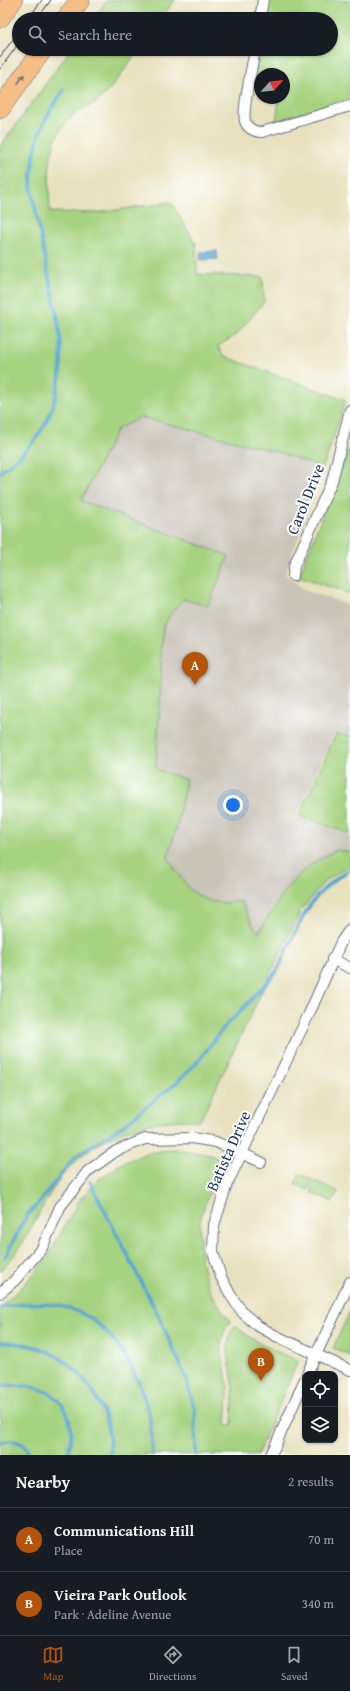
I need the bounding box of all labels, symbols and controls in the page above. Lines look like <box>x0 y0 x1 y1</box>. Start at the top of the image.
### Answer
search box <box>12 12 338 56</box>
icon: search <box>26 23 48 45</box>
text: Search here <box>58 24 132 45</box>
north arrow <box>254 68 290 104</box>
one-way arrow <box>17 74 25 84</box>
street label: Carol Drive <box>280 460 330 538</box>
pin: A <box>182 652 208 685</box>
your location <box>223 795 243 815</box>
street label: Batista Drive <box>200 1107 256 1195</box>
pin: B <box>248 1348 274 1381</box>
map controls <box>302 1371 338 1443</box>
button: locate <box>302 1371 338 1407</box>
button: layers <box>302 1407 338 1443</box>
text: Nearby <box>16 1469 70 1494</box>
text: 2 results <box>288 1472 334 1491</box>
text: Communications Hill <box>54 1520 194 1541</box>
text: A <box>25 1530 33 1549</box>
text: 70 m <box>308 1530 334 1549</box>
text: Place <box>54 1541 83 1560</box>
text: Vieira Park Outlook <box>54 1584 186 1605</box>
text: B <box>25 1594 33 1613</box>
text: 340 m <box>302 1594 334 1613</box>
text: Park · Adeline Avenue <box>54 1605 171 1624</box>
tab: Map <box>42 1644 64 1684</box>
tab: Directions <box>149 1644 196 1684</box>
tab: Saved <box>281 1644 308 1684</box>

